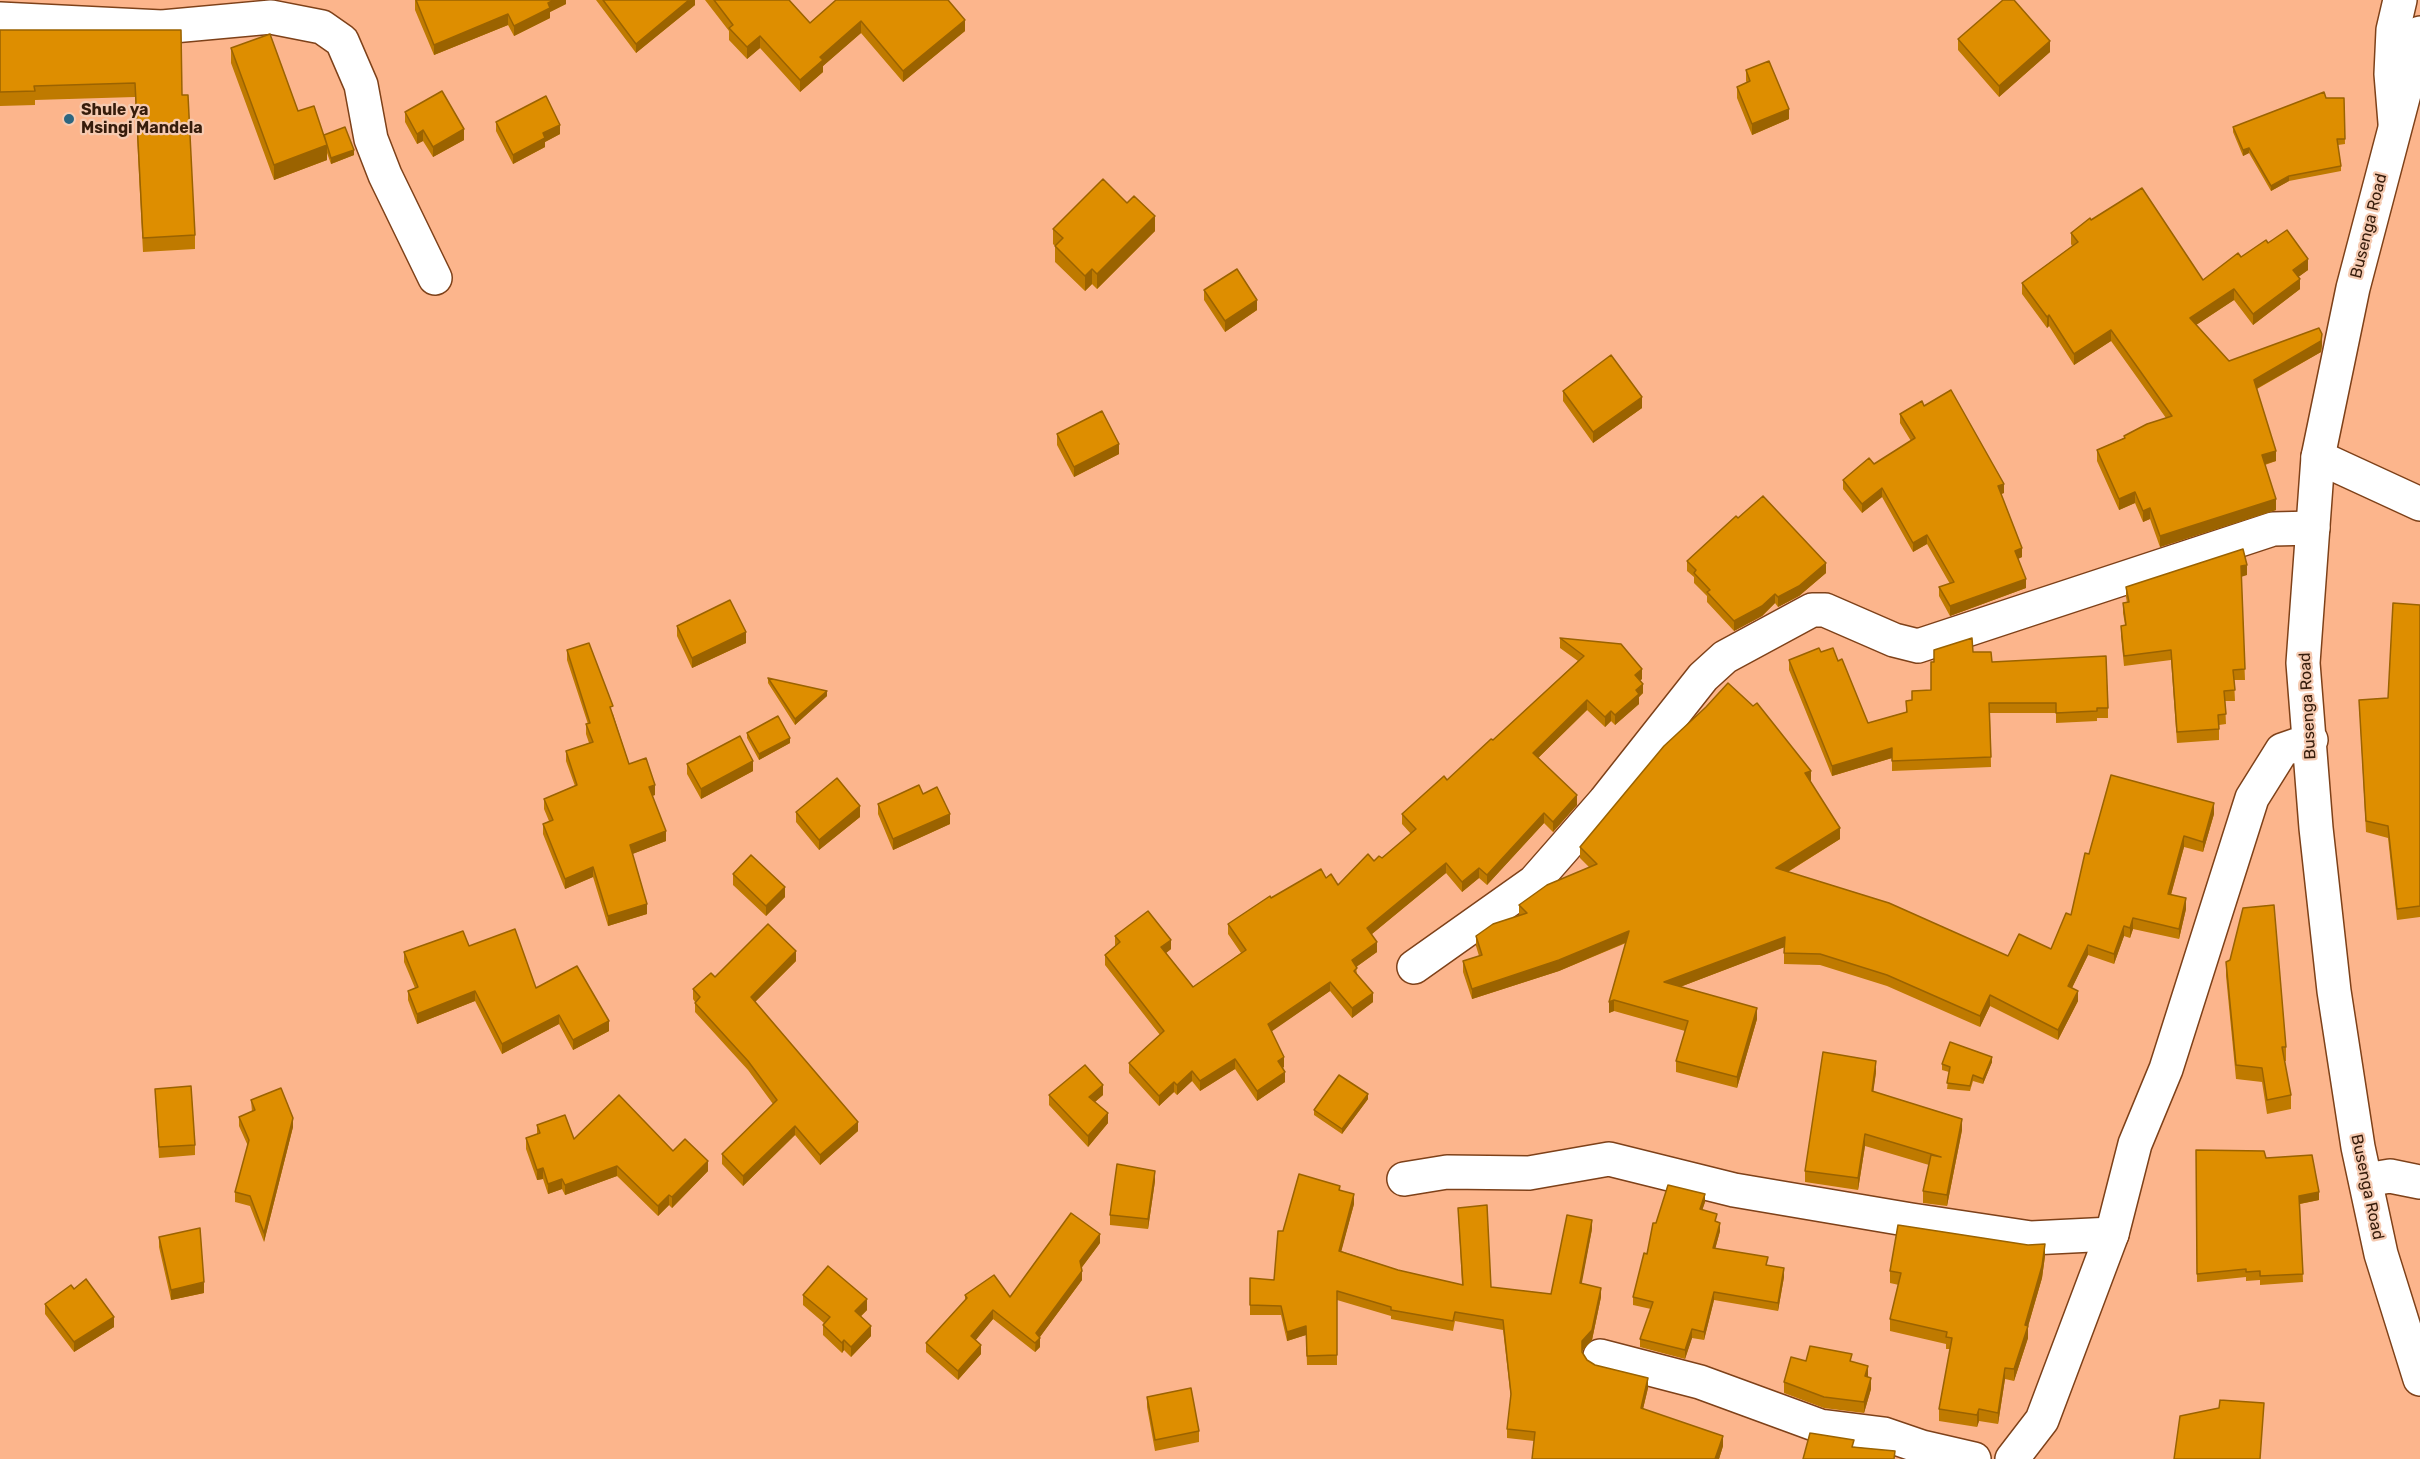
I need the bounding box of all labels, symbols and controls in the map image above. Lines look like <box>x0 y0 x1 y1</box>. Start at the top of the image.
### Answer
place label: Shule ya Msingi Mandela <box>81 100 203 138</box>
marker: Shule ya Msingi Mandela <box>62 112 76 126</box>
street label: Busenga Road <box>2347 172 2391 280</box>
street label: Busenga Road <box>2296 652 2320 760</box>
street label: Busenga Road <box>2346 1132 2388 1242</box>

